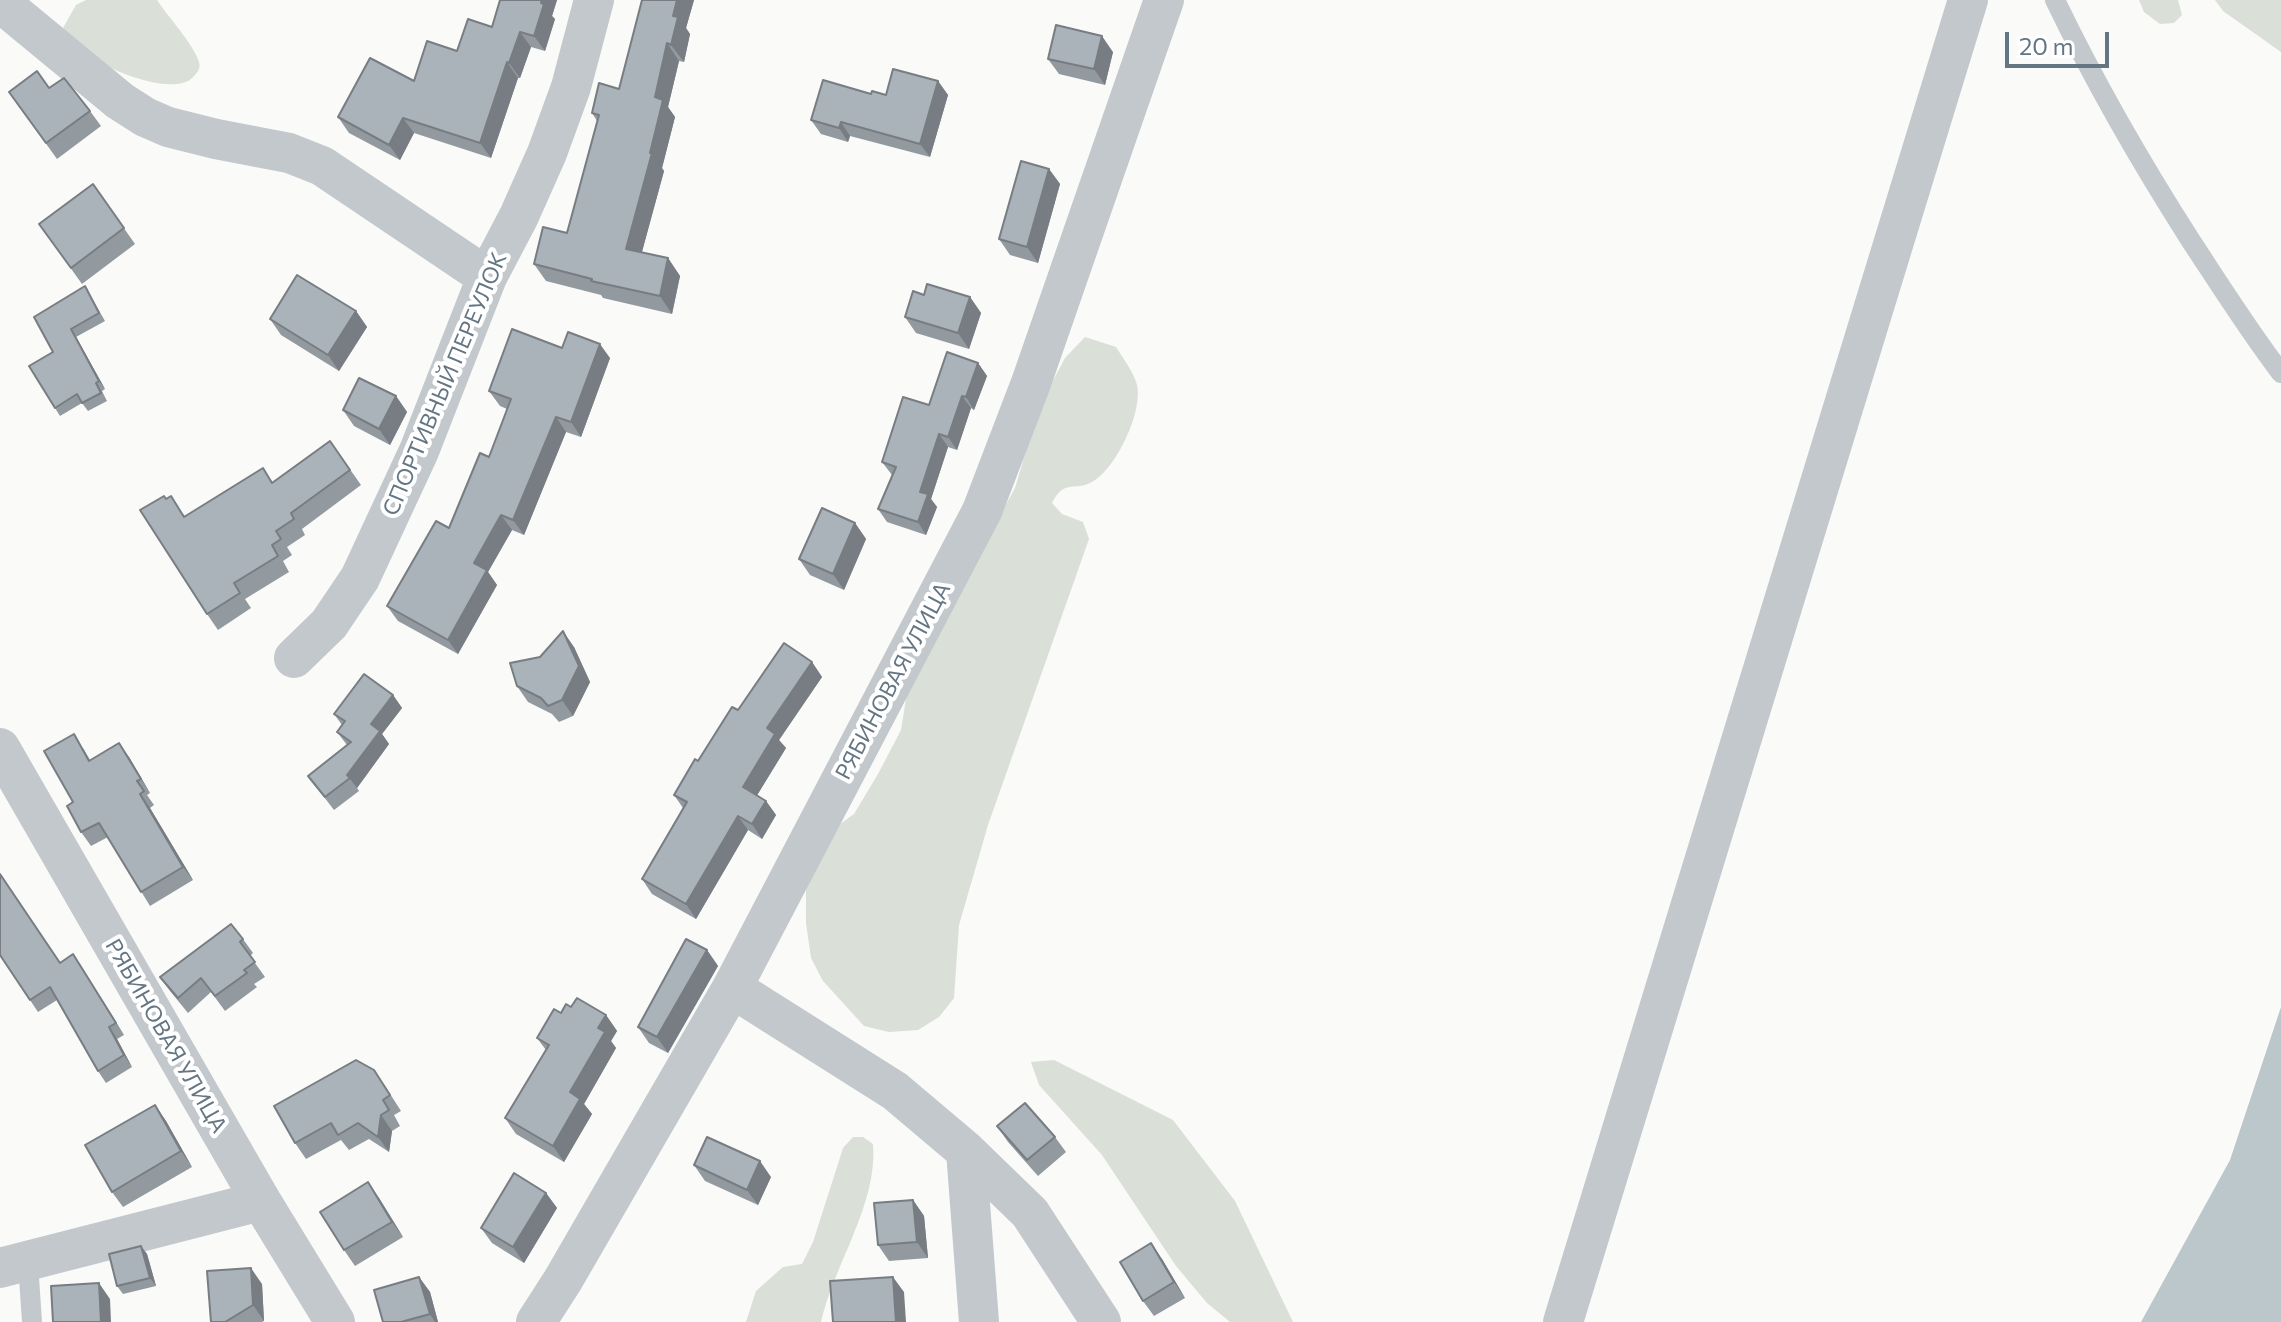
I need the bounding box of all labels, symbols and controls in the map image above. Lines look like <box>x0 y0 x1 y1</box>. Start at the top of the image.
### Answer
scale bar <box>2009 16 2113 66</box>
text: 20 m <box>2019 31 2073 60</box>
street label: СПОРТИВНЫЙ ПЕРЕУЛОК <box>377 248 513 520</box>
street label: РЯБИНОВАЯ УЛИЦА <box>830 578 956 784</box>
street label: РЯБИНОВАЯ УЛИЦА <box>100 934 232 1138</box>

